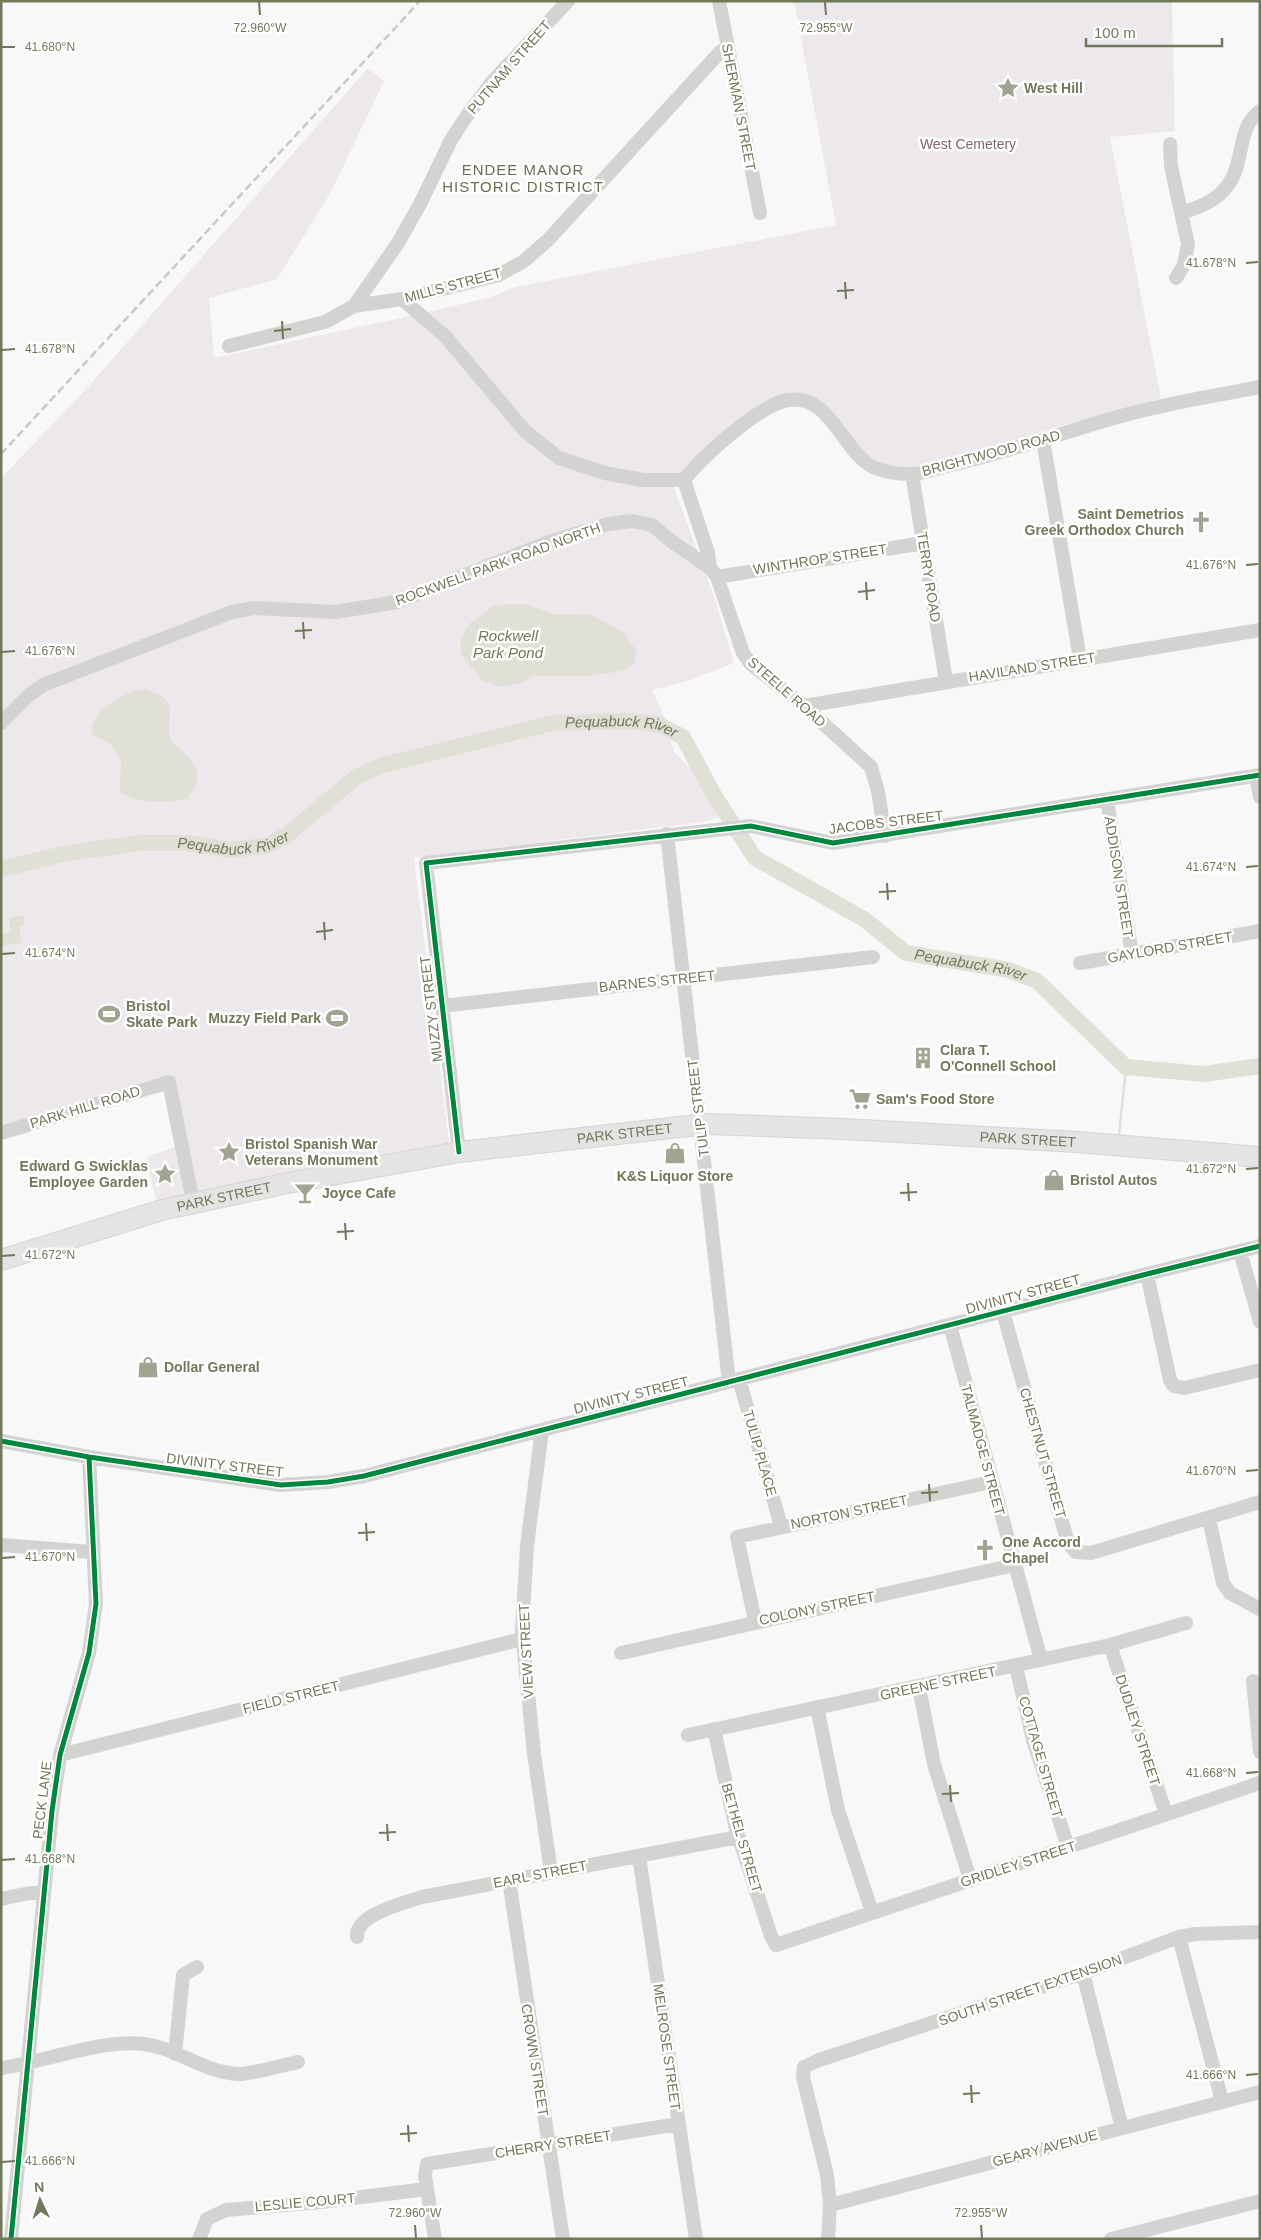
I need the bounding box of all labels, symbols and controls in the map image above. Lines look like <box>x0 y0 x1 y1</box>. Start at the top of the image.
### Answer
scale bar <box>1086 15 1222 47</box>
street label: PUTNAM STREET <box>464 17 554 117</box>
text: 72.960°W <box>234 21 287 35</box>
text: 72.955°W <box>800 21 853 35</box>
text: 100 m <box>1094 24 1136 41</box>
text: 41.680°N <box>25 40 75 54</box>
street label: SHERMAN STREET <box>719 42 759 172</box>
place icon: West Hill <box>995 75 1021 101</box>
place label: West Hill <box>1024 80 1083 96</box>
park label: West Cemetery <box>920 136 1016 152</box>
district label: ENDEE MANOR HISTORIC DISTRICT <box>442 161 604 195</box>
text: 41.678°N <box>1186 256 1236 270</box>
street label: MILLS STREET <box>403 264 504 306</box>
text: 41.678°N <box>25 342 75 356</box>
street label: BRIGHTWOOD ROAD <box>920 427 1062 479</box>
place label: Saint Demetrios Greek Orthodox Church <box>1025 506 1184 538</box>
church icon: Saint Demetrios Greek Orthodox Church <box>1188 509 1214 535</box>
street label: ROCKWELL PARK ROAD NORTH <box>393 519 603 609</box>
street label: TERRY ROAD <box>914 531 944 623</box>
street label: WINTHROP STREET <box>752 540 888 577</box>
text: 41.676°N <box>1186 558 1236 572</box>
water label: Rockwell Park Pond <box>473 627 544 661</box>
text: 41.676°N <box>25 644 75 658</box>
street label: HAVILAND STREET <box>967 649 1097 685</box>
street label: STEELE ROAD <box>745 654 829 730</box>
water label: Pequabuck River <box>565 712 682 741</box>
street label: JACOBS STREET <box>828 807 945 837</box>
street label: ADDISON STREET <box>1101 815 1137 939</box>
water label: Pequabuck River <box>177 826 293 858</box>
text: 41.674°N <box>1186 860 1236 874</box>
street label: GAYLORD STREET <box>1106 928 1234 966</box>
text: 41.674°N <box>25 946 75 960</box>
water label: Pequabuck River <box>913 946 1031 985</box>
street label: MUZZY STREET <box>416 954 445 1063</box>
street label: BARNES STREET <box>598 967 716 995</box>
place label: Bristol Skate Park <box>126 998 198 1030</box>
sports icon: Bristol Skate Park <box>96 1001 122 1027</box>
sports icon: Muzzy Field Park <box>324 1005 350 1031</box>
place label: Muzzy Field Park <box>208 1010 321 1026</box>
place label: Clara T. O'Connell School <box>940 1042 1056 1074</box>
building icon: Clara T. O'Connell School <box>910 1045 936 1071</box>
street label: TULIP STREET <box>684 1058 712 1158</box>
street label: PARK HILL ROAD <box>28 1083 142 1131</box>
supermarket icon: Sam's Food Store <box>847 1086 873 1112</box>
place label: Sam's Food Store <box>876 1091 995 1107</box>
street label: PARK STREET <box>576 1120 674 1147</box>
street label: PARK STREET <box>979 1129 1077 1150</box>
place label: Bristol Spanish War Veterans Monument <box>245 1136 378 1168</box>
place icon: Bristol Spanish War Veterans Monument <box>216 1139 242 1165</box>
shop icon: K&S Liquor Store <box>662 1140 688 1166</box>
place label: Edward G Swicklas Employee Garden <box>20 1158 148 1190</box>
place icon: Edward G Swicklas Employee Garden <box>152 1161 178 1187</box>
text: 41.672°N <box>1186 1162 1236 1176</box>
shop icon: Bristol Autos <box>1041 1167 1067 1193</box>
place label: K&S Liquor Store <box>617 1168 734 1184</box>
place label: Bristol Autos <box>1070 1172 1158 1188</box>
street label: PARK STREET <box>175 1179 273 1215</box>
bar icon: Joyce Cafe <box>292 1180 318 1206</box>
place label: Joyce Cafe <box>322 1185 396 1201</box>
text: 41.672°N <box>25 1248 75 1262</box>
street label: DIVINITY STREET <box>964 1271 1082 1317</box>
shop icon: Dollar General <box>135 1354 161 1380</box>
place label: Dollar General <box>164 1359 260 1375</box>
street label: DIVINITY STREET <box>572 1373 691 1417</box>
street label: TALMADGE STREET <box>958 1383 1008 1518</box>
street label: CHESTNUT STREET <box>1017 1386 1069 1521</box>
street label: TULIP PLACE <box>740 1408 780 1498</box>
street label: DIVINITY STREET <box>165 1450 285 1480</box>
text: 41.670°N <box>1186 1464 1236 1478</box>
street label: NORTON STREET <box>789 1492 909 1532</box>
place label: One Accord Chapel <box>1002 1534 1081 1566</box>
church icon: One Accord Chapel <box>972 1537 998 1563</box>
text: 41.670°N <box>25 1550 75 1564</box>
street label: COLONY STREET <box>758 1588 877 1628</box>
street label: VIEW STREET <box>516 1603 536 1699</box>
street label: GREENE STREET <box>879 1663 998 1703</box>
street label: DUDLEY STREET <box>1113 1673 1164 1788</box>
street label: FIELD STREET <box>241 1677 341 1717</box>
street label: COTTAGE STREET <box>1016 1694 1066 1820</box>
street label: PECK LANE <box>29 1760 55 1840</box>
text: 41.668°N <box>1186 1766 1236 1780</box>
street label: BETHEL STREET <box>719 1781 765 1895</box>
street label: GRIDLEY STREET <box>958 1838 1078 1890</box>
text: 41.668°N <box>25 1852 75 1866</box>
street label: EARL STREET <box>492 1857 589 1891</box>
street label: SOUTH STREET EXTENSION <box>936 1951 1124 2029</box>
street label: MELROSE STREET <box>650 1983 684 2112</box>
street label: CROWN STREET <box>518 2003 552 2118</box>
text: 41.666°N <box>1186 2068 1236 2082</box>
street label: GEARY AVENUE <box>991 2126 1099 2170</box>
street label: CHERRY STREET <box>494 2127 613 2161</box>
text: 41.666°N <box>25 2154 75 2168</box>
north arrow <box>15 2175 65 2225</box>
text: N <box>33 2179 45 2195</box>
street label: LESLIE COURT <box>254 2190 356 2214</box>
text: 72.960°W <box>389 2206 442 2220</box>
text: 72.955°W <box>955 2206 1008 2220</box>

